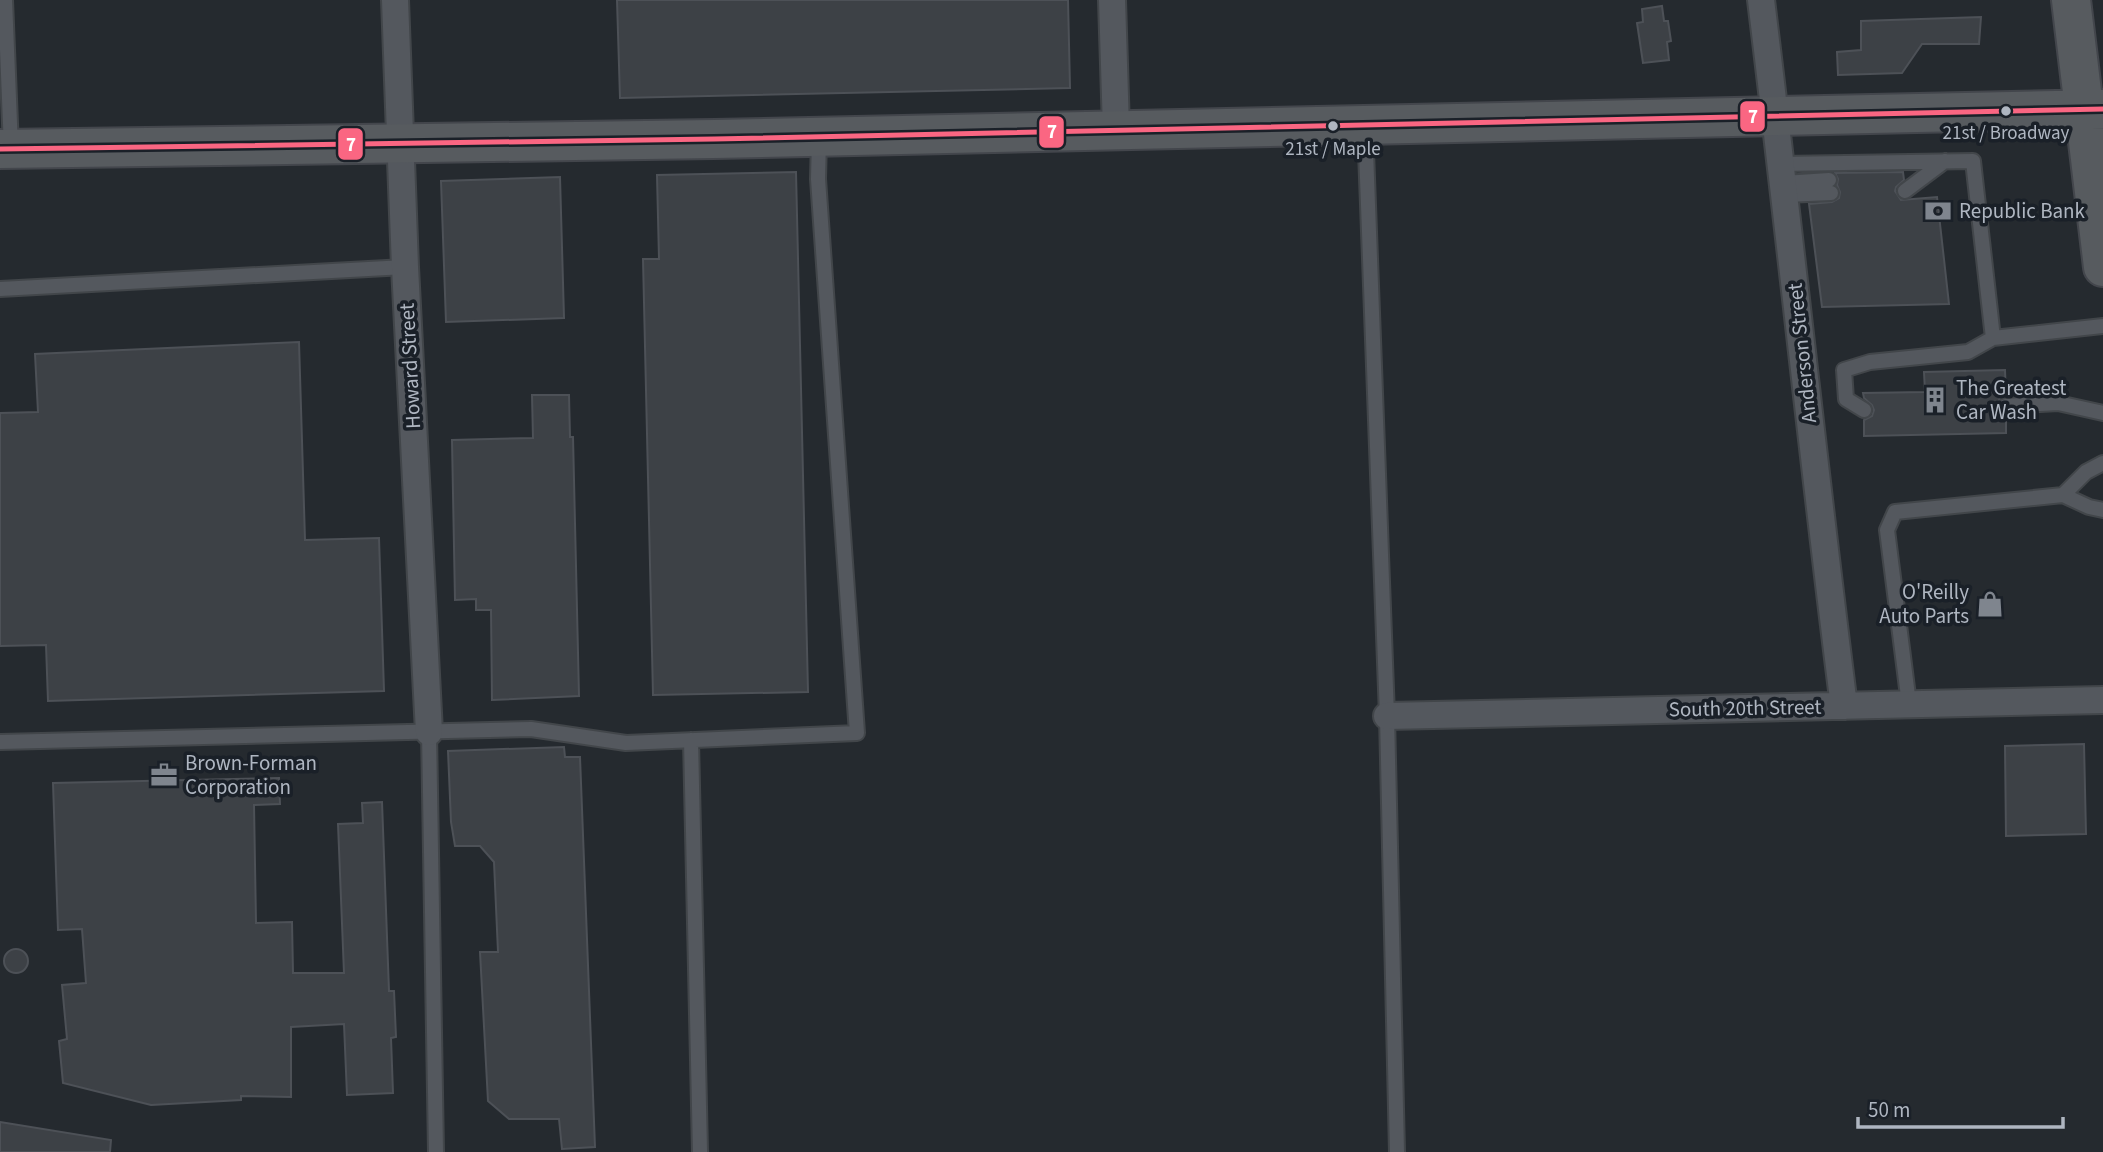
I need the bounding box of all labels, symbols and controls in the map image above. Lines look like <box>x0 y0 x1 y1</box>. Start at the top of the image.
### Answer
line badge: 7 <box>1739 100 1766 133</box>
text: 7 <box>1748 104 1758 131</box>
marker: 21st / Broadway <box>1999 104 2013 118</box>
line badge: 7 <box>1038 115 1065 149</box>
text: 7 <box>1047 119 1057 146</box>
marker: 21st / Maple <box>1326 119 1340 133</box>
place label: 21st / Broadway <box>1943 120 2070 147</box>
line badge: 7 <box>337 127 364 161</box>
text: 7 <box>346 132 356 159</box>
place label: 21st / Maple <box>1285 136 1381 163</box>
bank icon: Republic Bank <box>1923 196 1953 226</box>
place label: Republic Bank <box>1959 196 2086 226</box>
street label: Anderson Street <box>1780 281 1824 425</box>
street label: Howard Street <box>392 302 428 430</box>
place label: The Greatest Car Wash <box>1956 373 2066 427</box>
building icon: The Greatest Car Wash <box>1920 385 1950 415</box>
place label: O'Reilly Auto Parts <box>1879 577 1969 631</box>
shop icon: O'Reilly Auto Parts <box>1975 589 2005 619</box>
street label: South 20th Street <box>1668 692 1822 724</box>
place label: Brown-Forman Corporation <box>185 748 317 802</box>
office icon: Brown-Forman Corporation <box>149 760 179 790</box>
scale bar <box>1858 1086 2063 1130</box>
text: 50 m <box>1868 1095 1910 1125</box>

